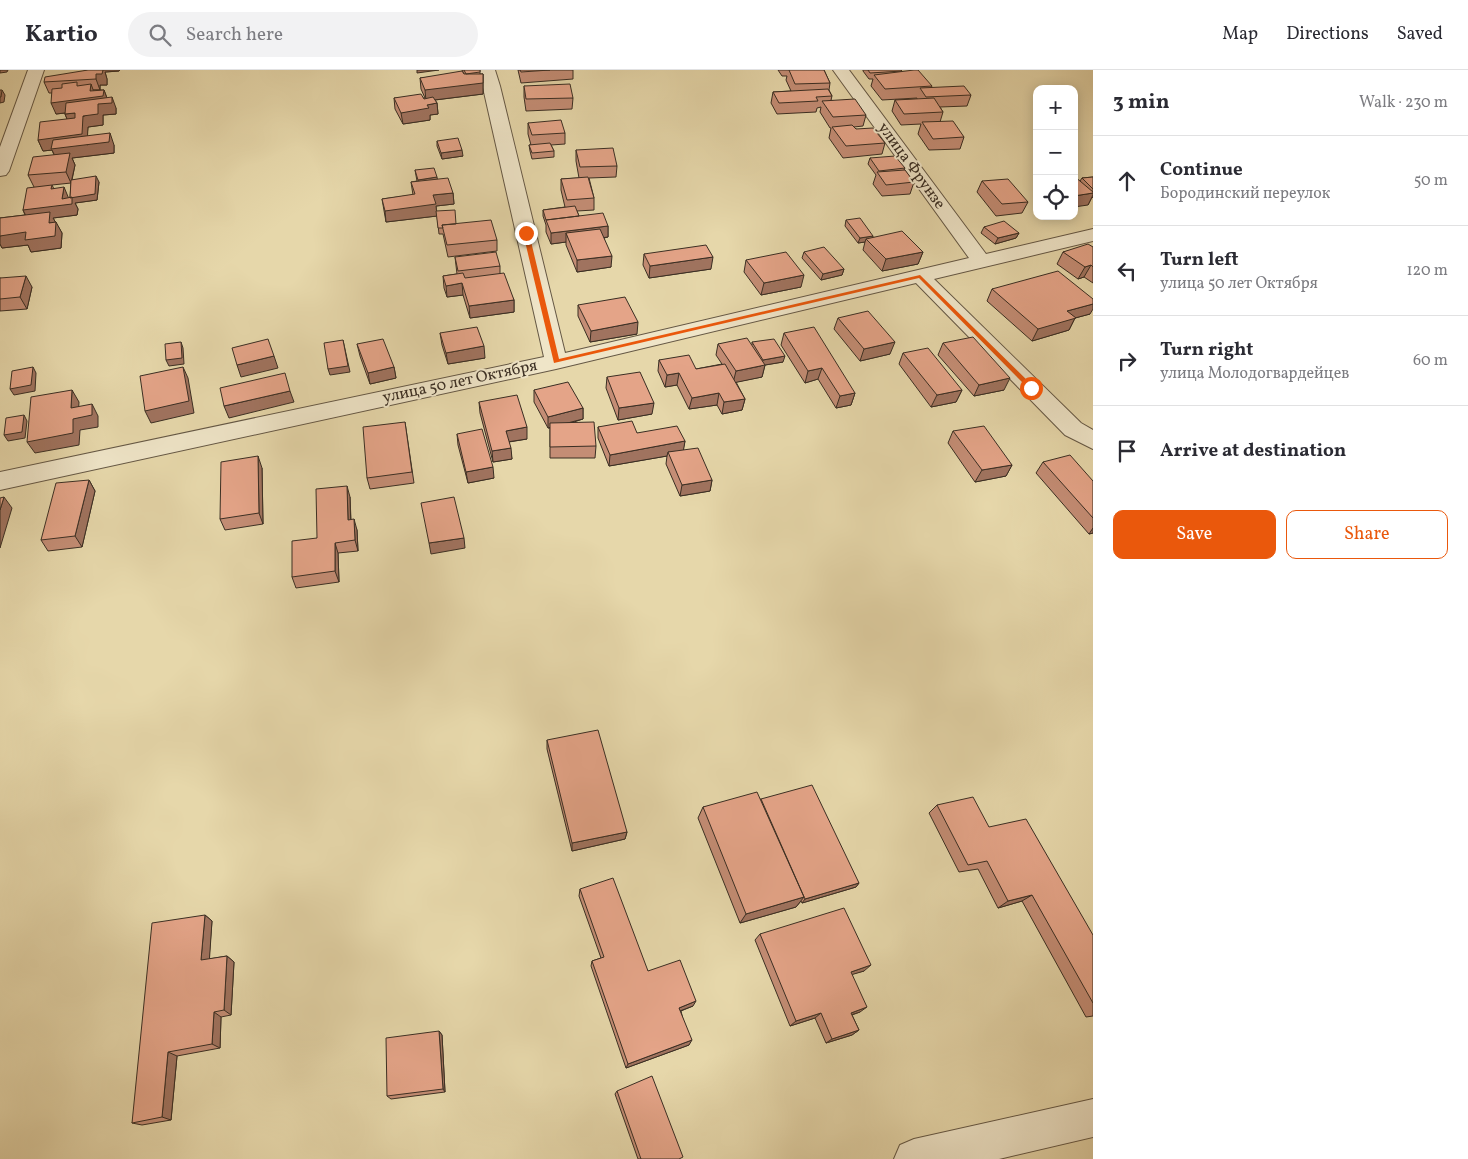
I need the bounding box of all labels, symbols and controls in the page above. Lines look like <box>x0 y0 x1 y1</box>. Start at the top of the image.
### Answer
search box <box>128 12 478 57</box>
text: Kartio <box>25 18 98 52</box>
icon: search <box>146 21 174 49</box>
text: Search here <box>186 22 283 48</box>
text: Map <box>1222 22 1258 47</box>
text: Directions <box>1286 22 1369 47</box>
text: Saved <box>1397 22 1443 47</box>
map controls <box>1033 85 1078 220</box>
button: + <box>1033 85 1078 130</box>
text: 3 min <box>1113 88 1169 117</box>
text: Walk · 230 m <box>1359 92 1448 114</box>
street label: улица Фрунзе <box>872 118 950 214</box>
button: − <box>1033 130 1078 175</box>
text: Continue <box>1160 157 1243 183</box>
icon: ahead <box>1113 167 1141 195</box>
text: 50 m <box>1414 170 1448 192</box>
button: locate <box>1033 175 1078 220</box>
text: Бородинский переулок <box>1160 183 1330 205</box>
route end <box>515 222 538 245</box>
text: Turn left <box>1160 247 1239 273</box>
icon: left <box>1113 257 1141 285</box>
text: 120 m <box>1406 260 1448 282</box>
text: улица 50 лет Октября <box>1160 273 1318 295</box>
text: Turn right <box>1160 337 1253 363</box>
icon: right <box>1113 347 1141 375</box>
text: 60 m <box>1413 350 1448 372</box>
street label: улица 50 лет Октября <box>381 355 539 409</box>
text: улица Молодогвардейцев <box>1160 363 1349 385</box>
route start <box>1020 377 1043 400</box>
icon: arrive <box>1113 437 1141 465</box>
text: Arrive at destination <box>1160 438 1346 464</box>
button: Save <box>1113 510 1276 559</box>
button: Share <box>1286 510 1448 559</box>

